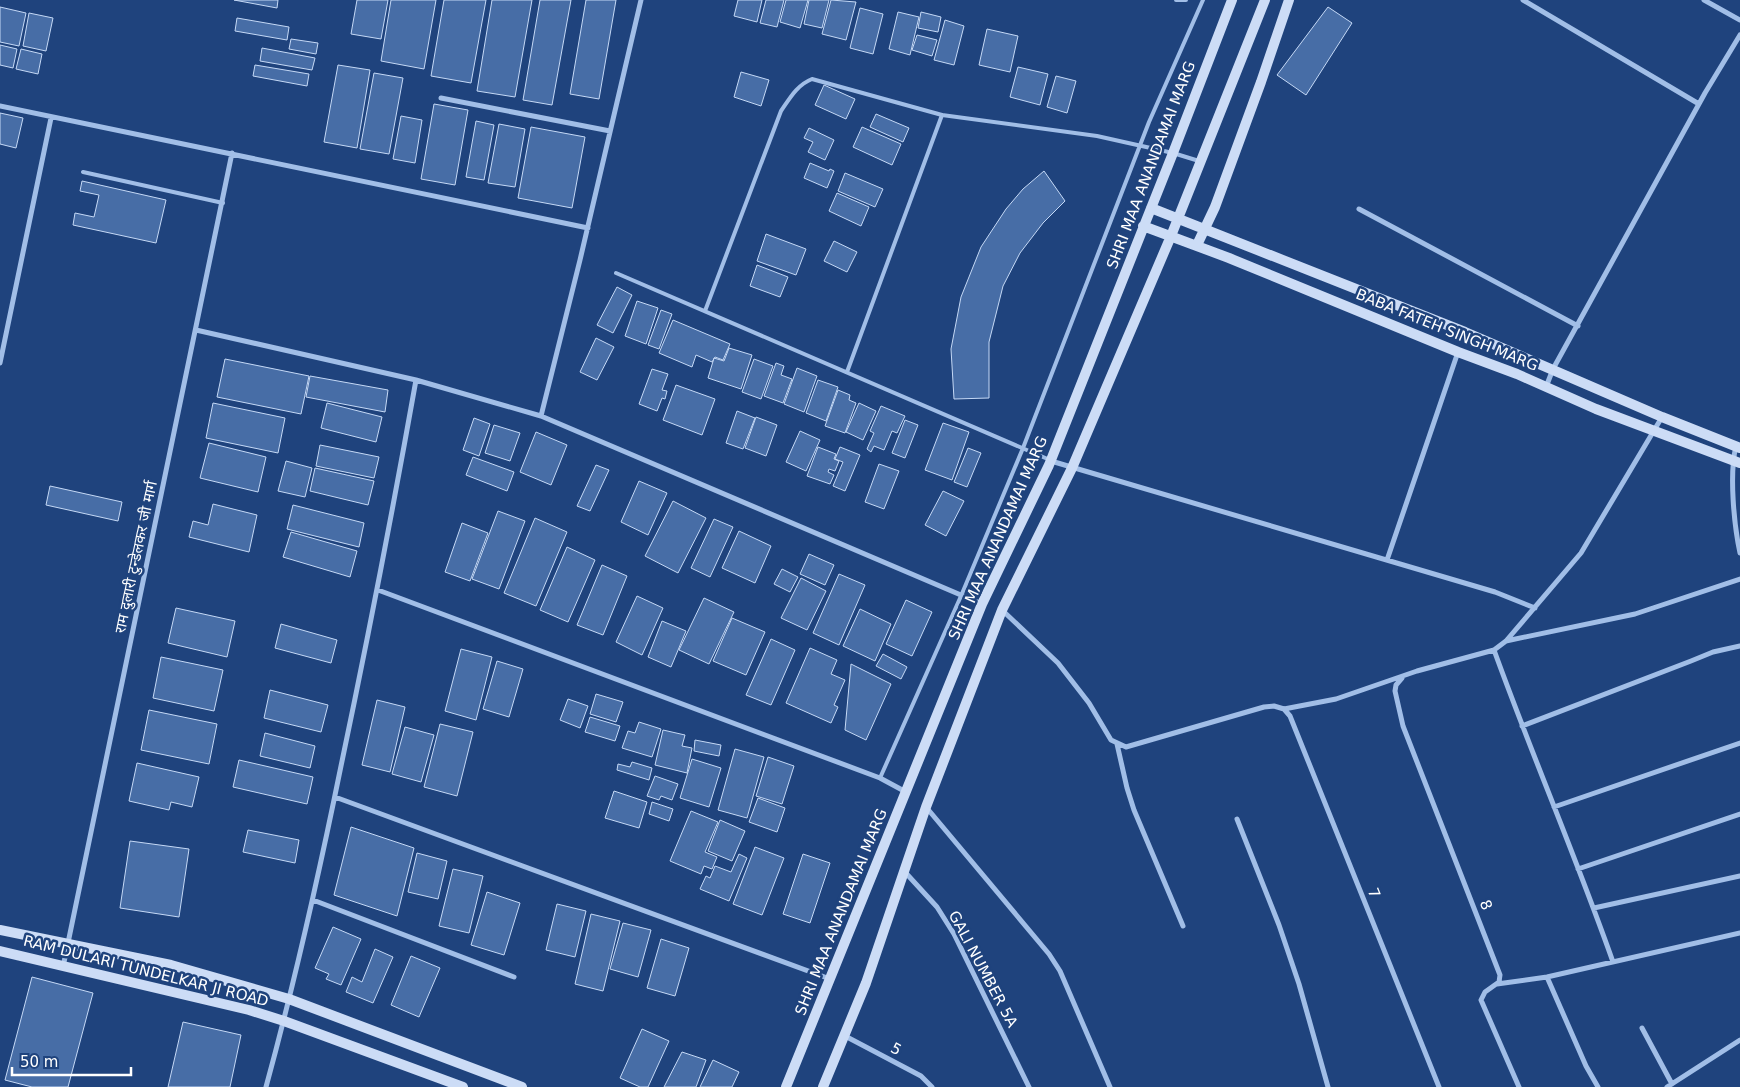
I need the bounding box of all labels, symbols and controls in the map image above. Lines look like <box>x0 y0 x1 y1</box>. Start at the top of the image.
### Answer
street label: SHRI MAA ANANDAMAI MARG <box>1103 59 1199 271</box>
street label: BABA FATEH SINGH MARG <box>1353 285 1541 375</box>
street label: SHRI MAA ANANDAMAI MARG <box>945 433 1051 643</box>
street label: राम दुलारी टुन्डेलकर जी मार्ग <box>111 478 162 635</box>
street label: SHRI MAA ANANDAMAI MARG <box>791 806 891 1018</box>
street label: 7 <box>1364 885 1384 901</box>
street label: 8 <box>1476 897 1496 913</box>
street label: GALI NUMBER 5A <box>945 908 1022 1031</box>
street label: RAM DULARI TUNDELKAR JI ROAD <box>22 932 270 1010</box>
street label: 5 <box>888 1039 904 1059</box>
scale bar <box>12 1044 131 1076</box>
text: 50 m <box>20 1053 58 1071</box>

